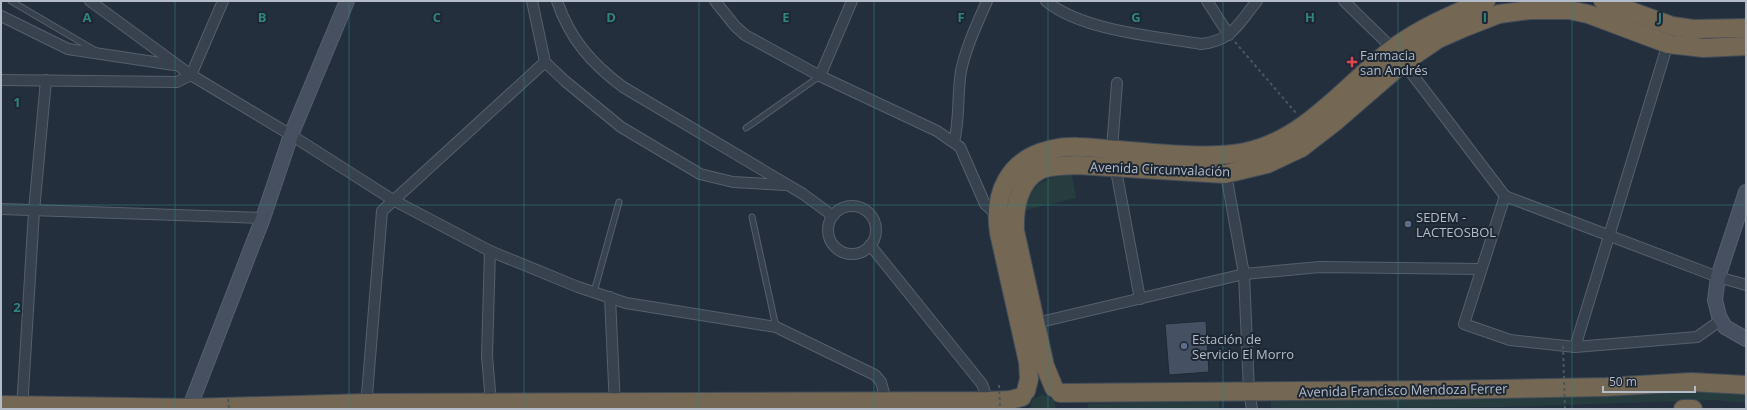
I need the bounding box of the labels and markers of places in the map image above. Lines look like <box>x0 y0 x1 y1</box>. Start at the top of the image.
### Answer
place label: Farmacia san Andrés <box>1360 46 1428 79</box>
marker: Farmacia san Andrés <box>1347 57 1357 67</box>
place label: SEDEM - LACTEOSBOL <box>1416 208 1496 241</box>
marker: SEDEM - LACTEOSBOL <box>1403 219 1413 229</box>
place label: Estación de Servicio El Morro <box>1192 330 1294 363</box>
marker: Estación de Servicio El Morro <box>1179 341 1189 351</box>

